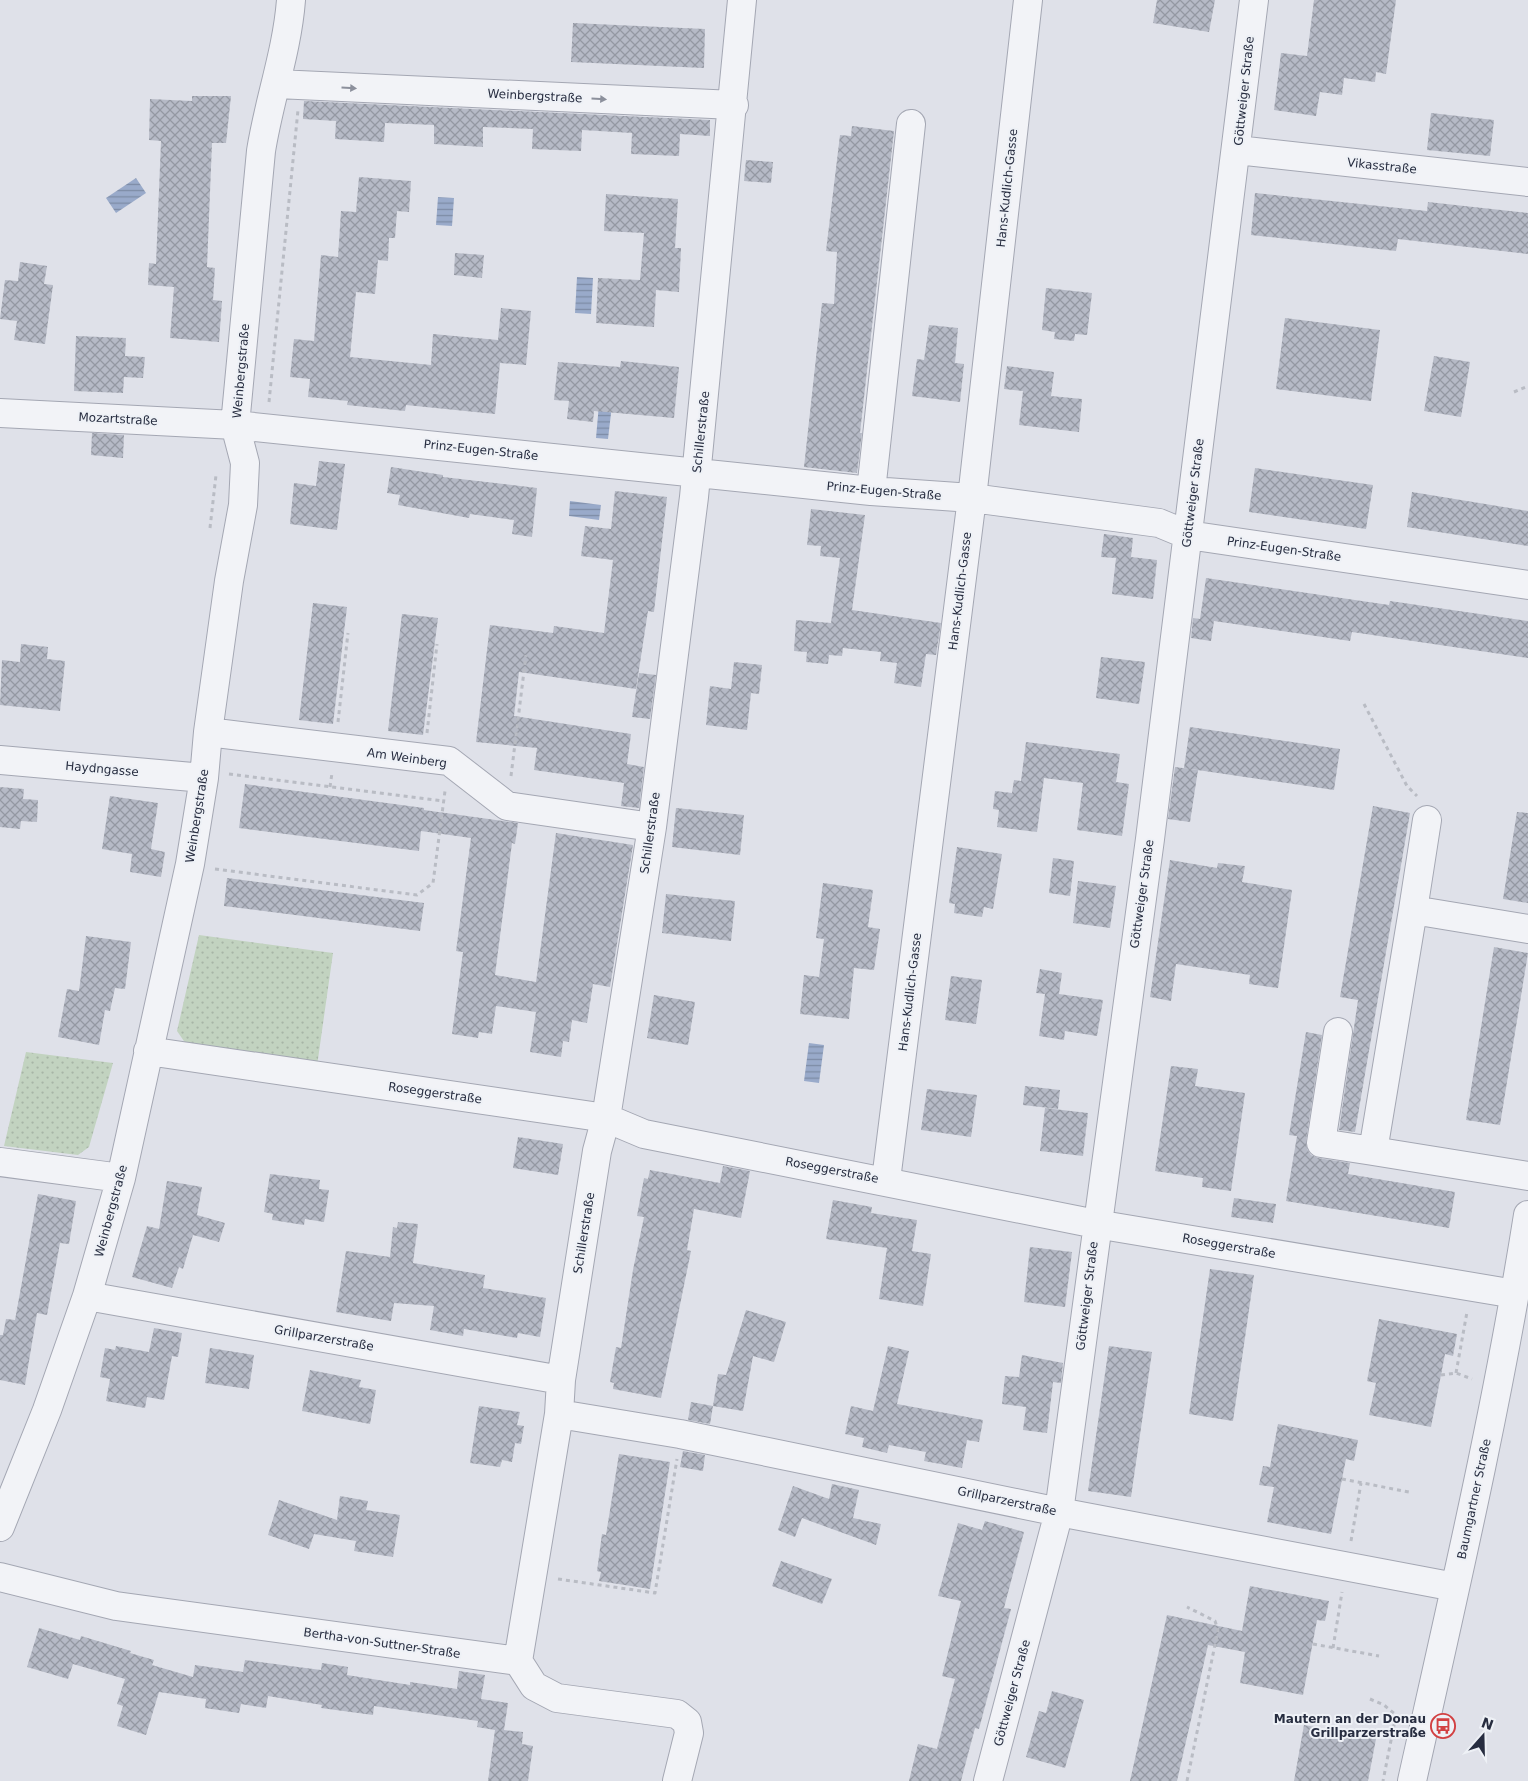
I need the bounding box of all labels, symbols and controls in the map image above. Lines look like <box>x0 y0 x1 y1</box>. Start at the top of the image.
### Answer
street label: Göttweiger Straße <box>1231 36 1257 146</box>
one-way arrow <box>342 84 358 92</box>
street label: Weinbergstraße <box>487 87 583 105</box>
one-way arrow <box>591 96 607 104</box>
street label: Hans-Kudlich-Gasse <box>994 128 1020 248</box>
street label: Vikasstraße <box>1347 155 1417 177</box>
street label: Weinbergstraße <box>230 323 252 419</box>
street label: Schillerstraße <box>690 390 712 474</box>
street label: Mozartstraße <box>78 410 158 428</box>
street label: Prinz-Eugen-Straße <box>423 437 539 463</box>
street label: Göttweiger Straße <box>1179 438 1207 548</box>
street label: Prinz-Eugen-Straße <box>826 479 942 503</box>
street label: Hans-Kudlich-Gasse <box>946 531 974 651</box>
street label: Prinz-Eugen-Straße <box>1226 534 1342 564</box>
street label: Am Weinberg <box>366 745 448 771</box>
street label: Haydngasse <box>65 759 139 779</box>
street label: Weinbergstraße <box>183 768 211 864</box>
street label: Schillerstraße <box>637 791 663 875</box>
street label: Göttweiger Straße <box>1127 839 1157 949</box>
street label: Hans-Kudlich-Gasse <box>896 932 924 1052</box>
street label: Roseggerstraße <box>387 1079 483 1107</box>
street label: Roseggerstraße <box>784 1154 880 1186</box>
street label: Weinbergstraße <box>92 1163 130 1259</box>
street label: Schillerstraße <box>571 1191 597 1275</box>
street label: Roseggerstraße <box>1181 1231 1277 1261</box>
street label: Göttweiger Straße <box>1073 1241 1101 1351</box>
street label: Grillparzerstraße <box>273 1322 375 1354</box>
street label: Baumgartner Straße <box>1454 1437 1494 1561</box>
street label: Grillparzerstraße <box>956 1484 1058 1518</box>
street label: Bertha-von-Suttner-Straße <box>303 1625 461 1661</box>
street label: Göttweiger Straße <box>991 1638 1033 1748</box>
north arrow <box>1458 1711 1508 1761</box>
place label: Mautern an der Donau Grillparzerstraße <box>1274 1712 1426 1740</box>
bus stop icon: Mautern an der Donau Grillparzerstraße <box>1430 1713 1456 1739</box>
text: N <box>1479 1714 1496 1733</box>

